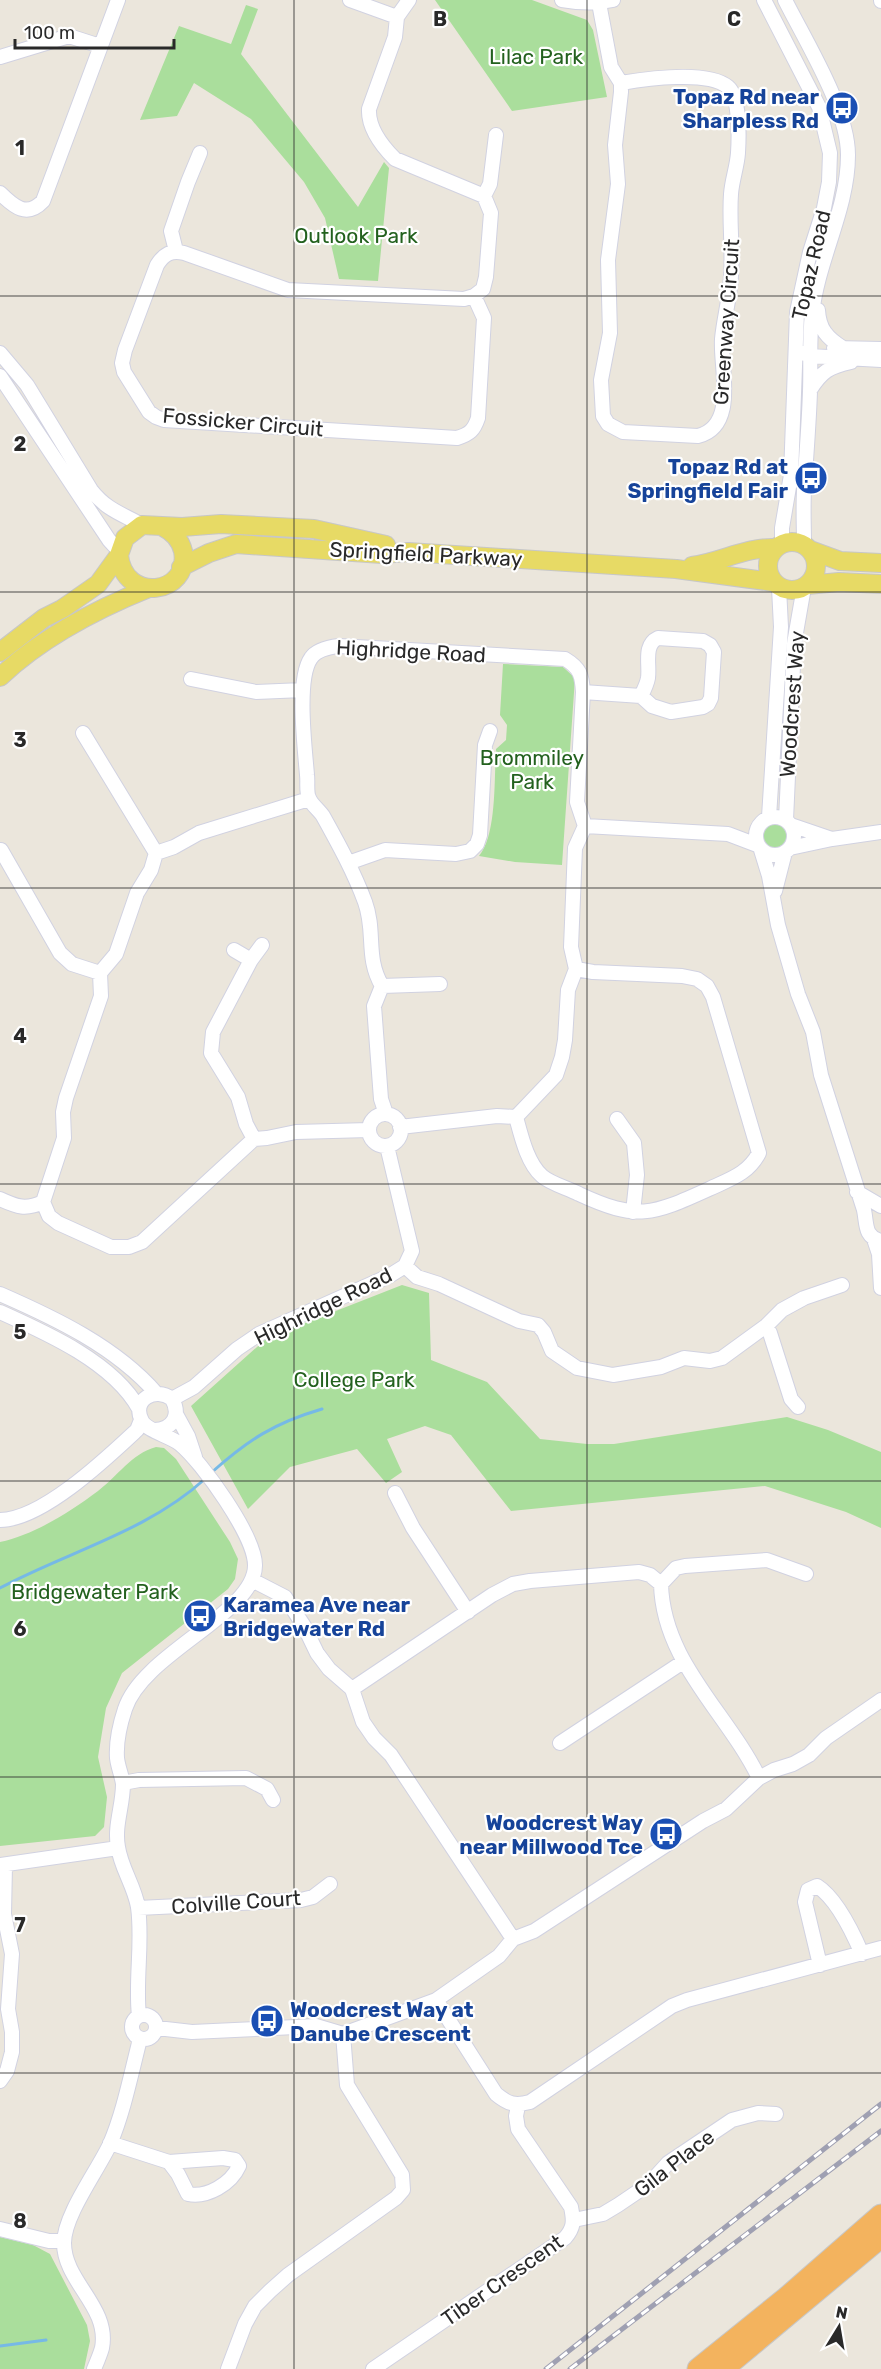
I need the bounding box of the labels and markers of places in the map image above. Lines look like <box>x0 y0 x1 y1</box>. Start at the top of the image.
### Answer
place label: Topaz Rd near Sharpless Rd <box>673 84 819 133</box>
bus stop icon: Topaz Rd near Sharpless Rd <box>824 90 860 126</box>
place label: Topaz Rd at Springfield Fair <box>628 454 788 503</box>
bus stop icon: Topaz Rd at Springfield Fair <box>793 460 829 496</box>
place label: Karamea Ave near Bridgewater Rd <box>223 1592 411 1641</box>
bus stop icon: Karamea Ave near Bridgewater Rd <box>182 1598 218 1634</box>
place label: Woodcrest Way near Millwood Tce <box>459 1810 643 1859</box>
bus stop icon: Woodcrest Way near Millwood Tce <box>648 1816 684 1852</box>
place label: Woodcrest Way at Danube Crescent <box>290 1997 474 2046</box>
bus stop icon: Woodcrest Way at Danube Crescent <box>249 2003 285 2039</box>

